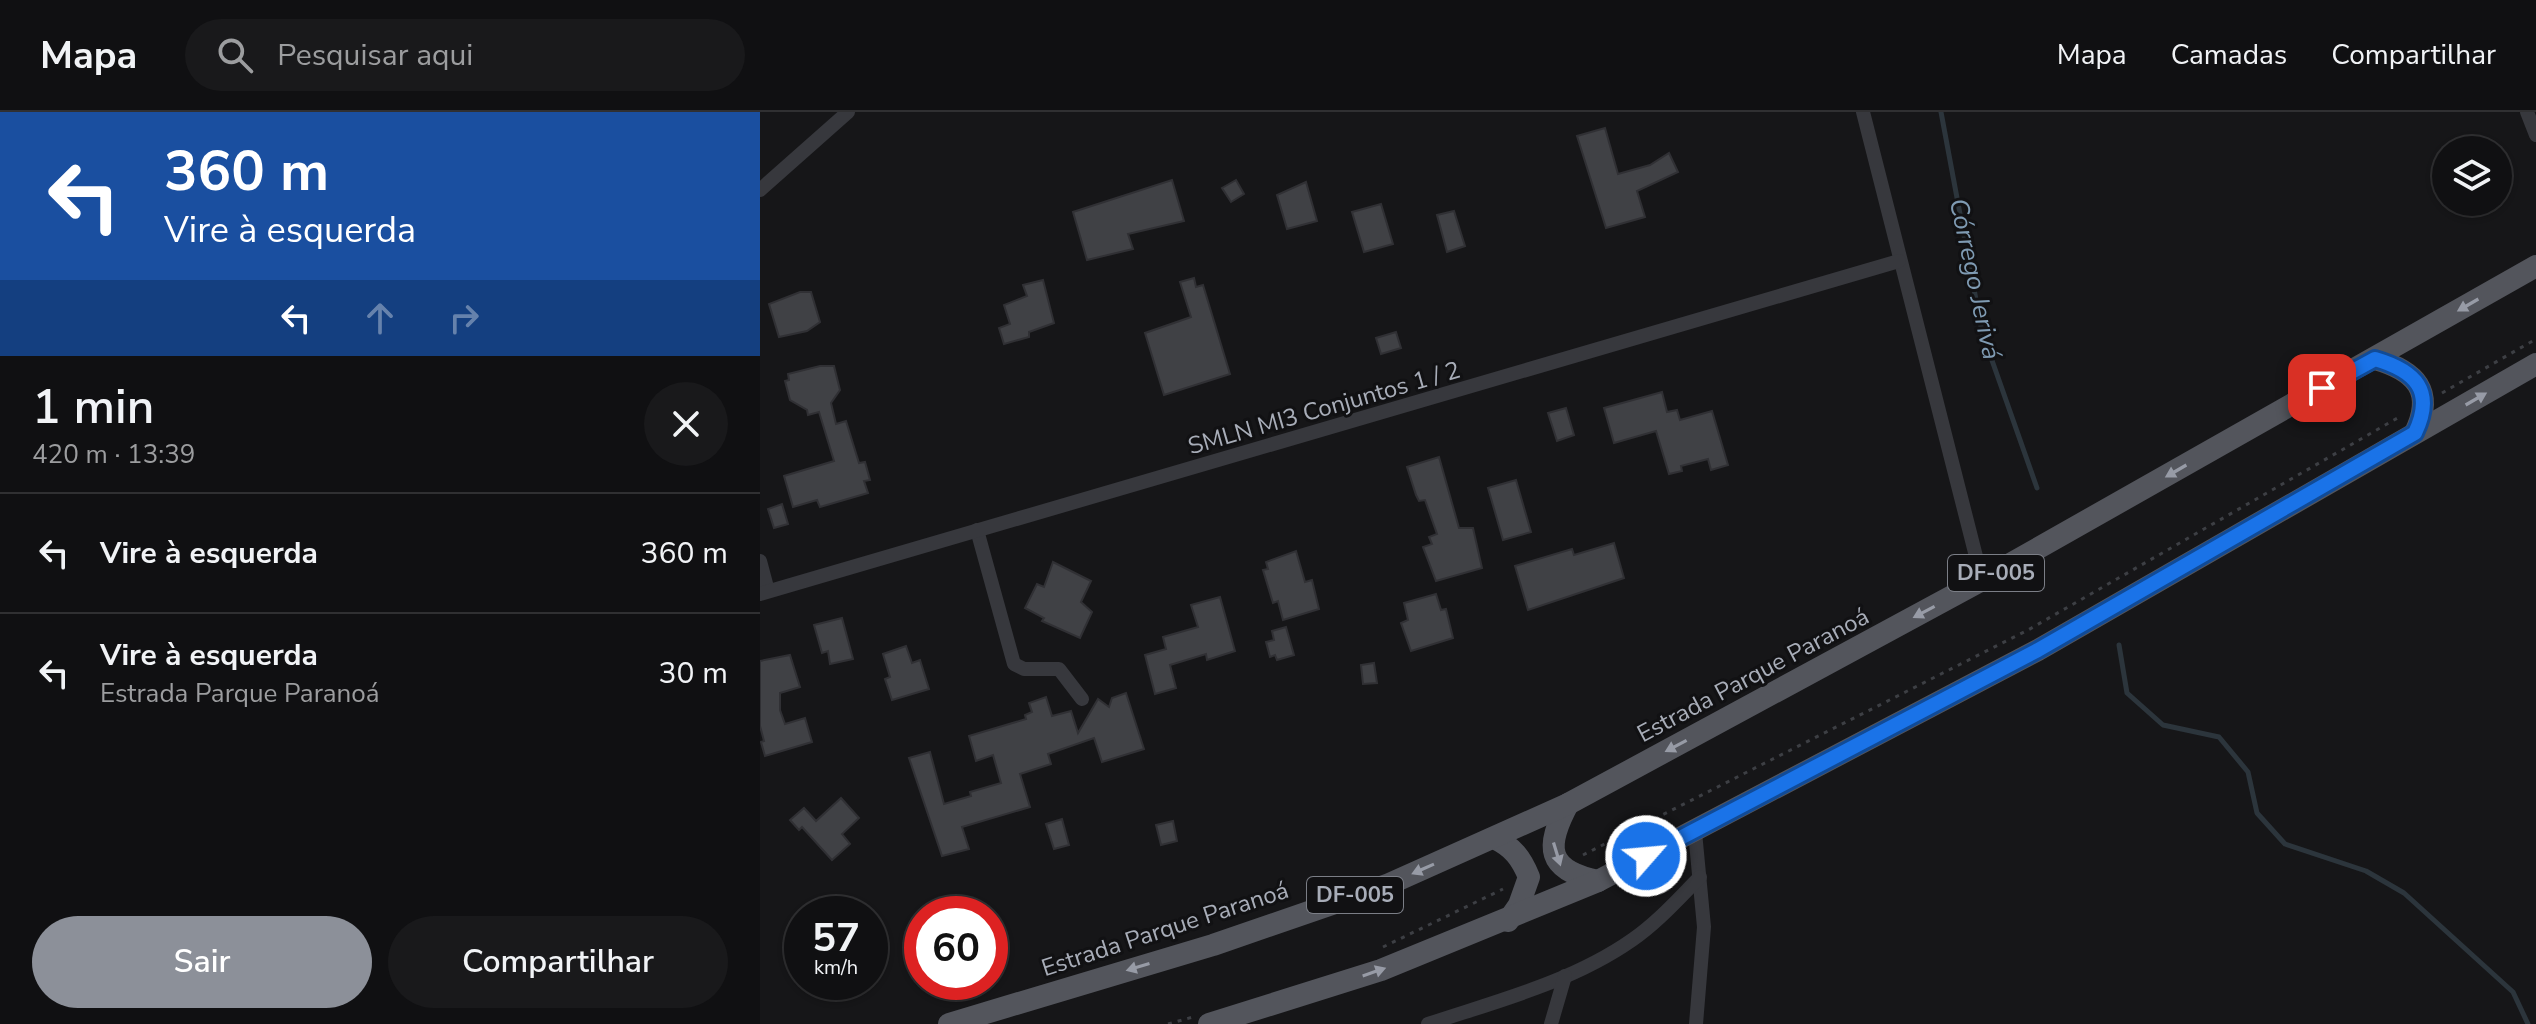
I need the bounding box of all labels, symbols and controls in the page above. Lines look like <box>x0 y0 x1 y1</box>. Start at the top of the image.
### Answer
search box <box>185 19 745 91</box>
text: Mapa <box>40 30 137 81</box>
icon: search <box>213 33 257 77</box>
text: Pesquisar aqui <box>277 35 473 76</box>
text: Mapa <box>2057 36 2127 74</box>
text: Camadas <box>2171 36 2287 74</box>
text: Compartilhar <box>2331 36 2496 74</box>
text: 360 m <box>164 133 329 210</box>
map controls <box>2432 136 2512 216</box>
button: layers <box>2432 136 2512 216</box>
icon: left <box>32 144 136 248</box>
water label: Córrego Jerivá <box>1941 195 2009 363</box>
text: Vire à esquerda <box>164 206 416 255</box>
icon: left <box>274 296 318 340</box>
icon: ahead <box>358 296 402 340</box>
icon: right <box>442 296 486 340</box>
one-way arrow <box>2457 298 2479 312</box>
street label: SMLN MI3 Conjuntos 1 / 2 <box>1184 354 1464 462</box>
pin <box>2288 354 2356 422</box>
icon: arrive <box>2300 366 2344 410</box>
text: 1 min <box>32 374 154 440</box>
button: close <box>644 382 728 466</box>
one-way arrow <box>2464 392 2487 406</box>
text: 420 m · 13:39 <box>32 437 195 472</box>
one-way arrow <box>2165 464 2187 478</box>
icon: left <box>32 531 76 575</box>
text: Vire à esquerda <box>100 533 318 574</box>
text: 360 m <box>641 533 728 574</box>
road number: DF-005 <box>1948 555 2044 591</box>
street label: Estrada Parque Paranoá <box>1632 600 1874 750</box>
one-way arrow <box>1913 605 1936 618</box>
text: Vire à esquerda <box>100 635 318 676</box>
icon: left <box>32 651 76 695</box>
text: 30 m <box>659 653 728 694</box>
text: Estrada Parque Paranoá <box>100 676 380 711</box>
one-way arrow <box>1665 739 1688 752</box>
position arrow <box>1604 814 1688 898</box>
one-way arrow <box>1551 842 1564 866</box>
one-way arrow <box>1411 862 1435 876</box>
street label: Estrada Parque Paranoá <box>1037 874 1293 984</box>
road number: DF-005 <box>1307 877 1403 913</box>
speed limit sign: 60 <box>904 896 1008 1000</box>
text: 57 <box>812 911 860 965</box>
button: Sair <box>32 916 372 1008</box>
button: Compartilhar <box>388 916 728 1008</box>
text: km/h <box>814 954 858 981</box>
one-way arrow <box>1125 961 1149 974</box>
one-way arrow <box>1362 965 1386 978</box>

